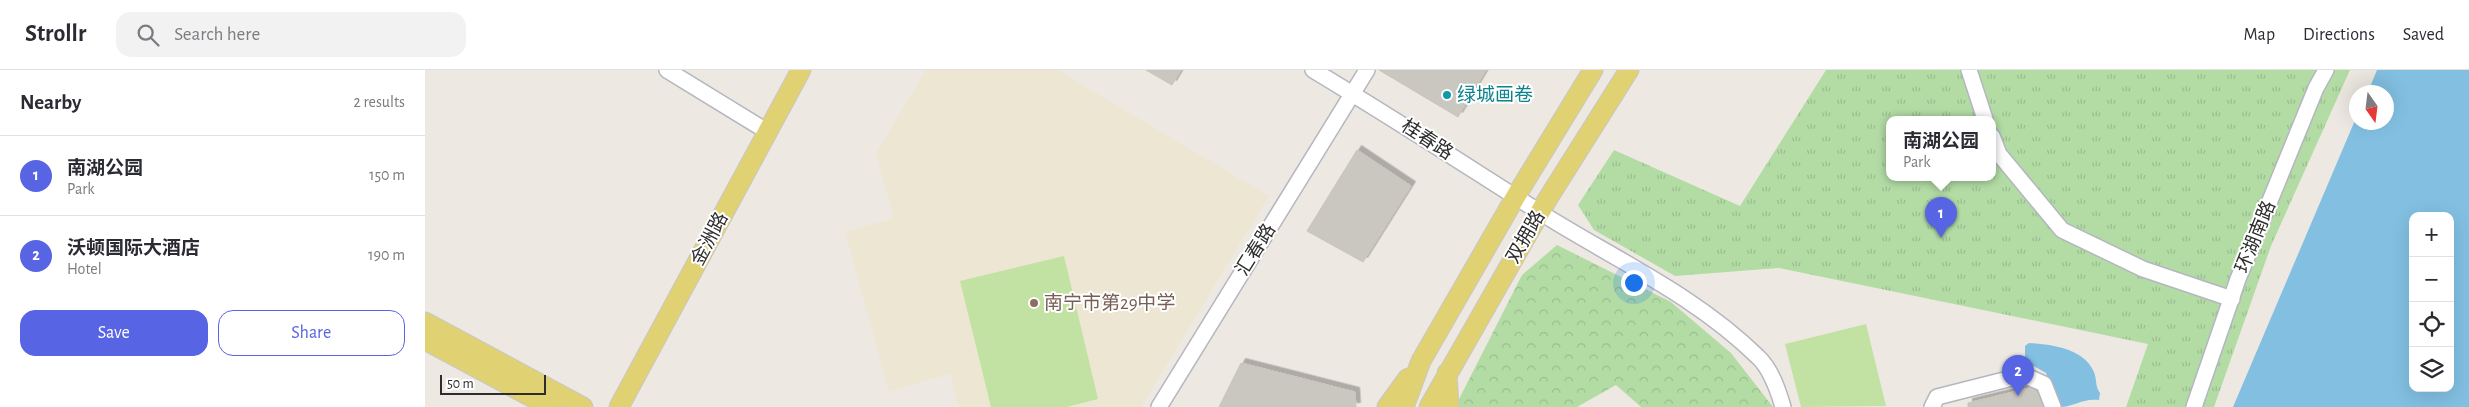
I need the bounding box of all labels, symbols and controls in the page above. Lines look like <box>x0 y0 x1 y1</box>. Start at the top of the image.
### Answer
search box <box>116 12 466 57</box>
icon: search <box>134 21 162 49</box>
text: Strollr <box>25 22 86 46</box>
text: Search here <box>174 25 260 44</box>
text: Map <box>2244 26 2275 44</box>
text: Directions <box>2303 26 2375 44</box>
text: Saved <box>2403 26 2444 44</box>
place label: 绿城画卷 <box>1457 84 1533 105</box>
north arrow <box>2349 85 2394 130</box>
marker: 绿城画卷 <box>1441 89 1453 101</box>
text: Nearby <box>20 92 81 113</box>
text: 2 results <box>353 94 405 110</box>
street label: 桂春路 <box>1398 116 1457 163</box>
popup <box>1886 116 1996 181</box>
text: 南湖公园 <box>1903 132 1979 151</box>
text: Park <box>1903 154 1931 170</box>
text: 南湖公园 <box>67 159 143 178</box>
text: 1 <box>33 167 39 183</box>
text: 150 m <box>369 167 405 183</box>
text: Park <box>67 181 95 197</box>
pin: 1 <box>1925 197 1957 238</box>
street label: 环湖南路 <box>2232 198 2279 276</box>
street label: 双拥路 <box>1503 207 1548 266</box>
street label: 金洲路 <box>686 208 732 269</box>
map controls <box>2409 212 2454 392</box>
button: + <box>2409 212 2454 257</box>
street label: 汇春路 <box>1232 220 1279 279</box>
text: 沃顿国际大酒店 <box>67 239 200 258</box>
text: 2 <box>32 247 40 263</box>
text: 190 m <box>368 247 405 263</box>
button: − <box>2409 257 2454 302</box>
text: Hotel <box>67 261 102 277</box>
your location <box>1621 270 1647 296</box>
place label: 南宁市第29中学 <box>1044 292 1176 313</box>
marker: 南宁市第29中学 <box>1028 297 1040 309</box>
button: locate <box>2409 302 2454 347</box>
button: Save <box>20 310 208 356</box>
button: Share <box>218 310 405 356</box>
button: layers <box>2409 347 2454 392</box>
pin: 2 <box>2002 355 2034 396</box>
scale bar <box>440 372 546 395</box>
text: 50 m <box>447 377 474 391</box>

